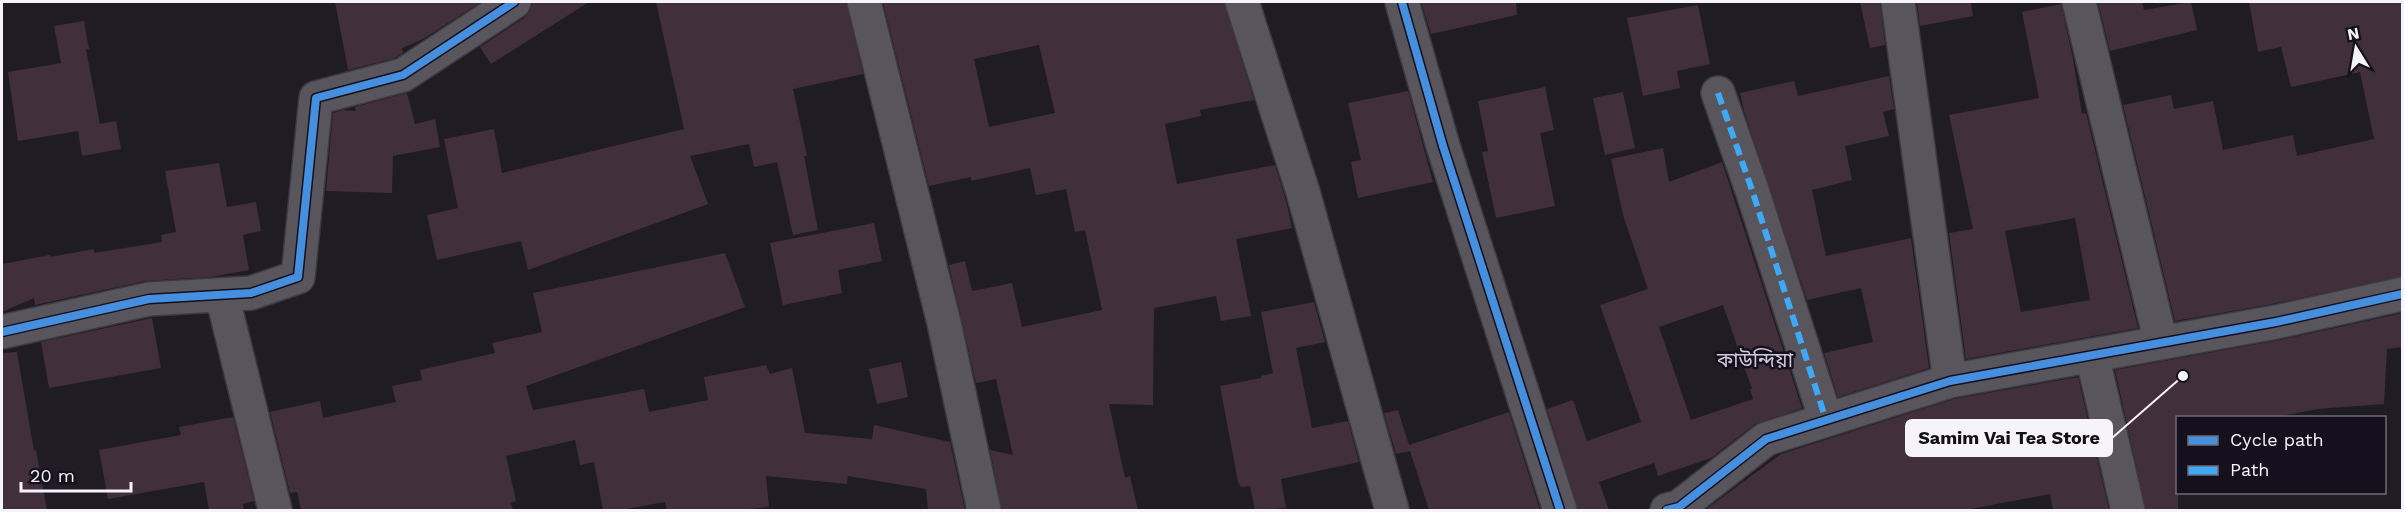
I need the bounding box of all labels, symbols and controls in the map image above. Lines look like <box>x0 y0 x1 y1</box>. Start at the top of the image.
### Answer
north arrow <box>2326 18 2386 78</box>
text: N <box>2346 23 2361 44</box>
district label: কাউন্দিয়া <box>1716 348 1794 372</box>
legend <box>2176 416 2386 494</box>
callout: Samim Vai Tea Store <box>1906 420 2112 456</box>
text: Samim Vai Tea Store <box>1918 427 2100 448</box>
text: Cycle path <box>2230 429 2324 450</box>
scale bar <box>21 455 130 493</box>
text: Path <box>2230 459 2270 480</box>
text: 20 m <box>30 465 75 486</box>

